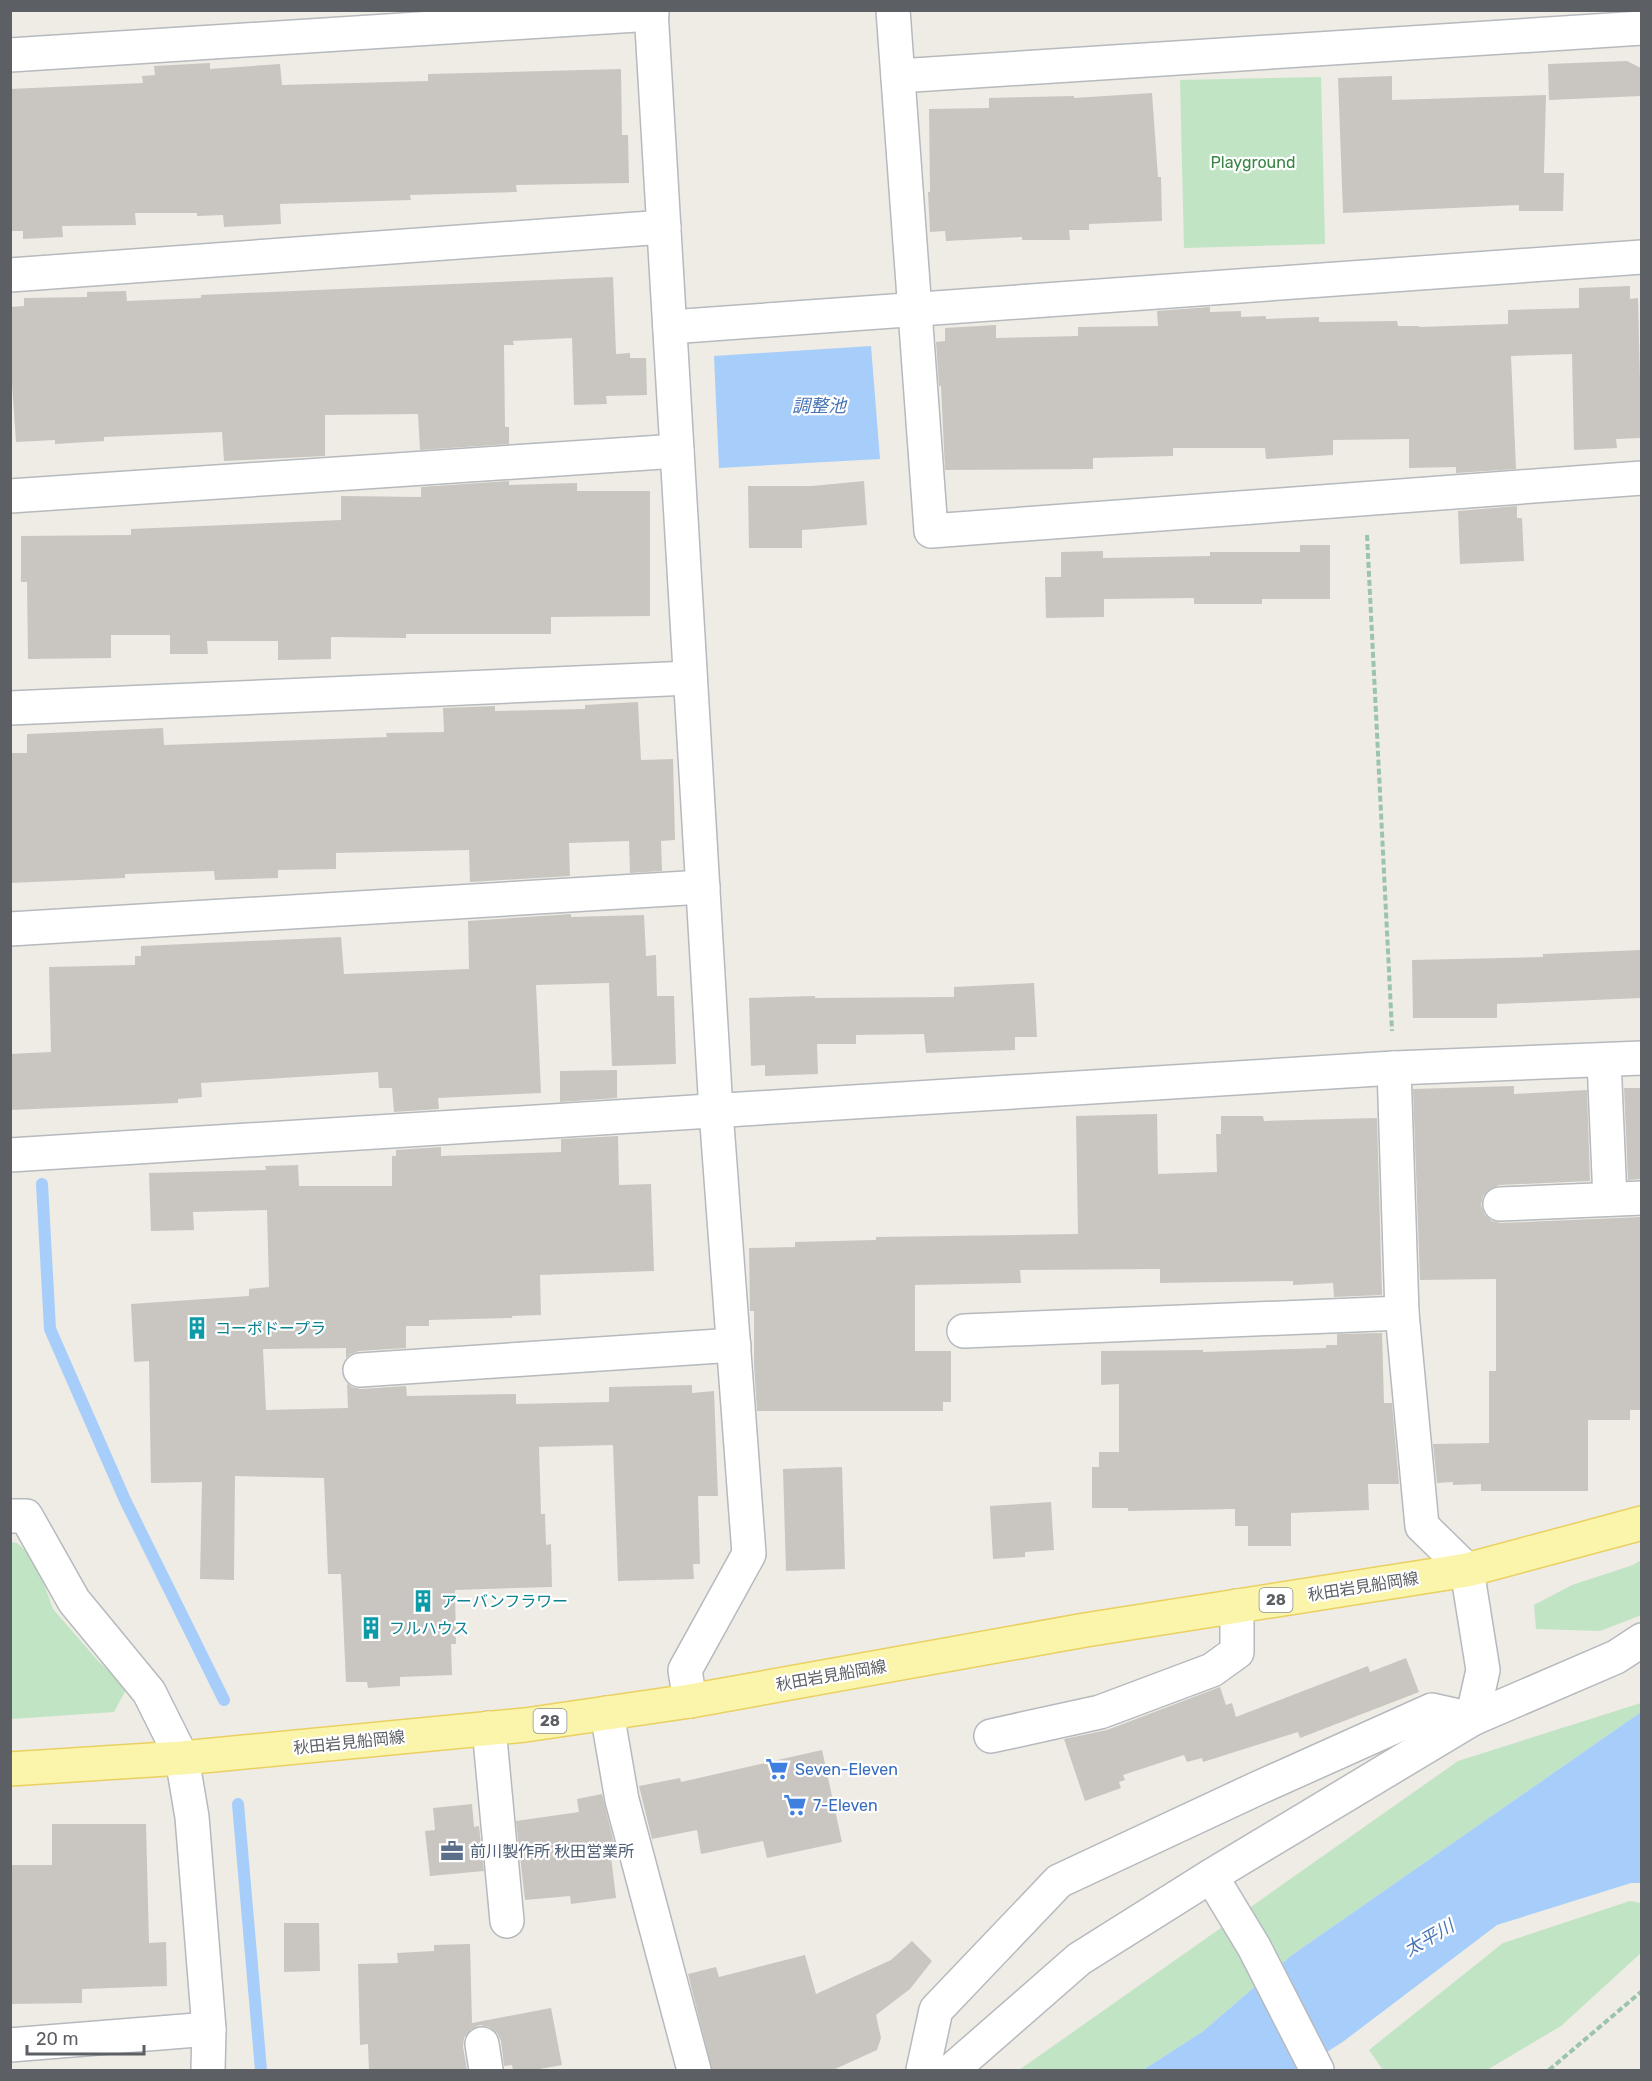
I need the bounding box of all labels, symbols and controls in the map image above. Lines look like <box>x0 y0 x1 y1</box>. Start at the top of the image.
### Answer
park label: Playground <box>1211 153 1295 172</box>
water label: 調整池 <box>792 395 848 417</box>
building icon: コーポドープラ <box>184 1315 210 1341</box>
place label: コーポドープラ <box>215 1319 326 1338</box>
street label: 秋田岩見船岡線 <box>1306 1568 1420 1605</box>
building icon: アーバンフラワー <box>410 1588 436 1614</box>
road number: 28 <box>1260 1588 1292 1612</box>
place label: アーバンフラワー <box>441 1592 568 1611</box>
building icon: フルハウス <box>358 1615 384 1641</box>
place label: フルハウス <box>389 1619 469 1638</box>
street label: 秋田岩見船岡線 <box>774 1656 888 1695</box>
road number: 28 <box>534 1709 566 1733</box>
street label: 秋田岩見船岡線 <box>292 1727 406 1758</box>
supermarket icon: Seven-Eleven <box>764 1756 790 1782</box>
place label: Seven-Eleven <box>795 1760 898 1779</box>
supermarket icon: 7-Eleven <box>782 1792 808 1818</box>
place label: 7-Eleven <box>813 1796 878 1815</box>
office icon: 前川製作所 秋田営業所 <box>439 1838 465 1864</box>
place label: 前川製作所 秋田営業所 <box>470 1842 634 1861</box>
water label: 太平川 <box>1400 1914 1460 1961</box>
scale bar <box>27 2018 144 2056</box>
text: 20 m <box>36 2028 78 2050</box>

